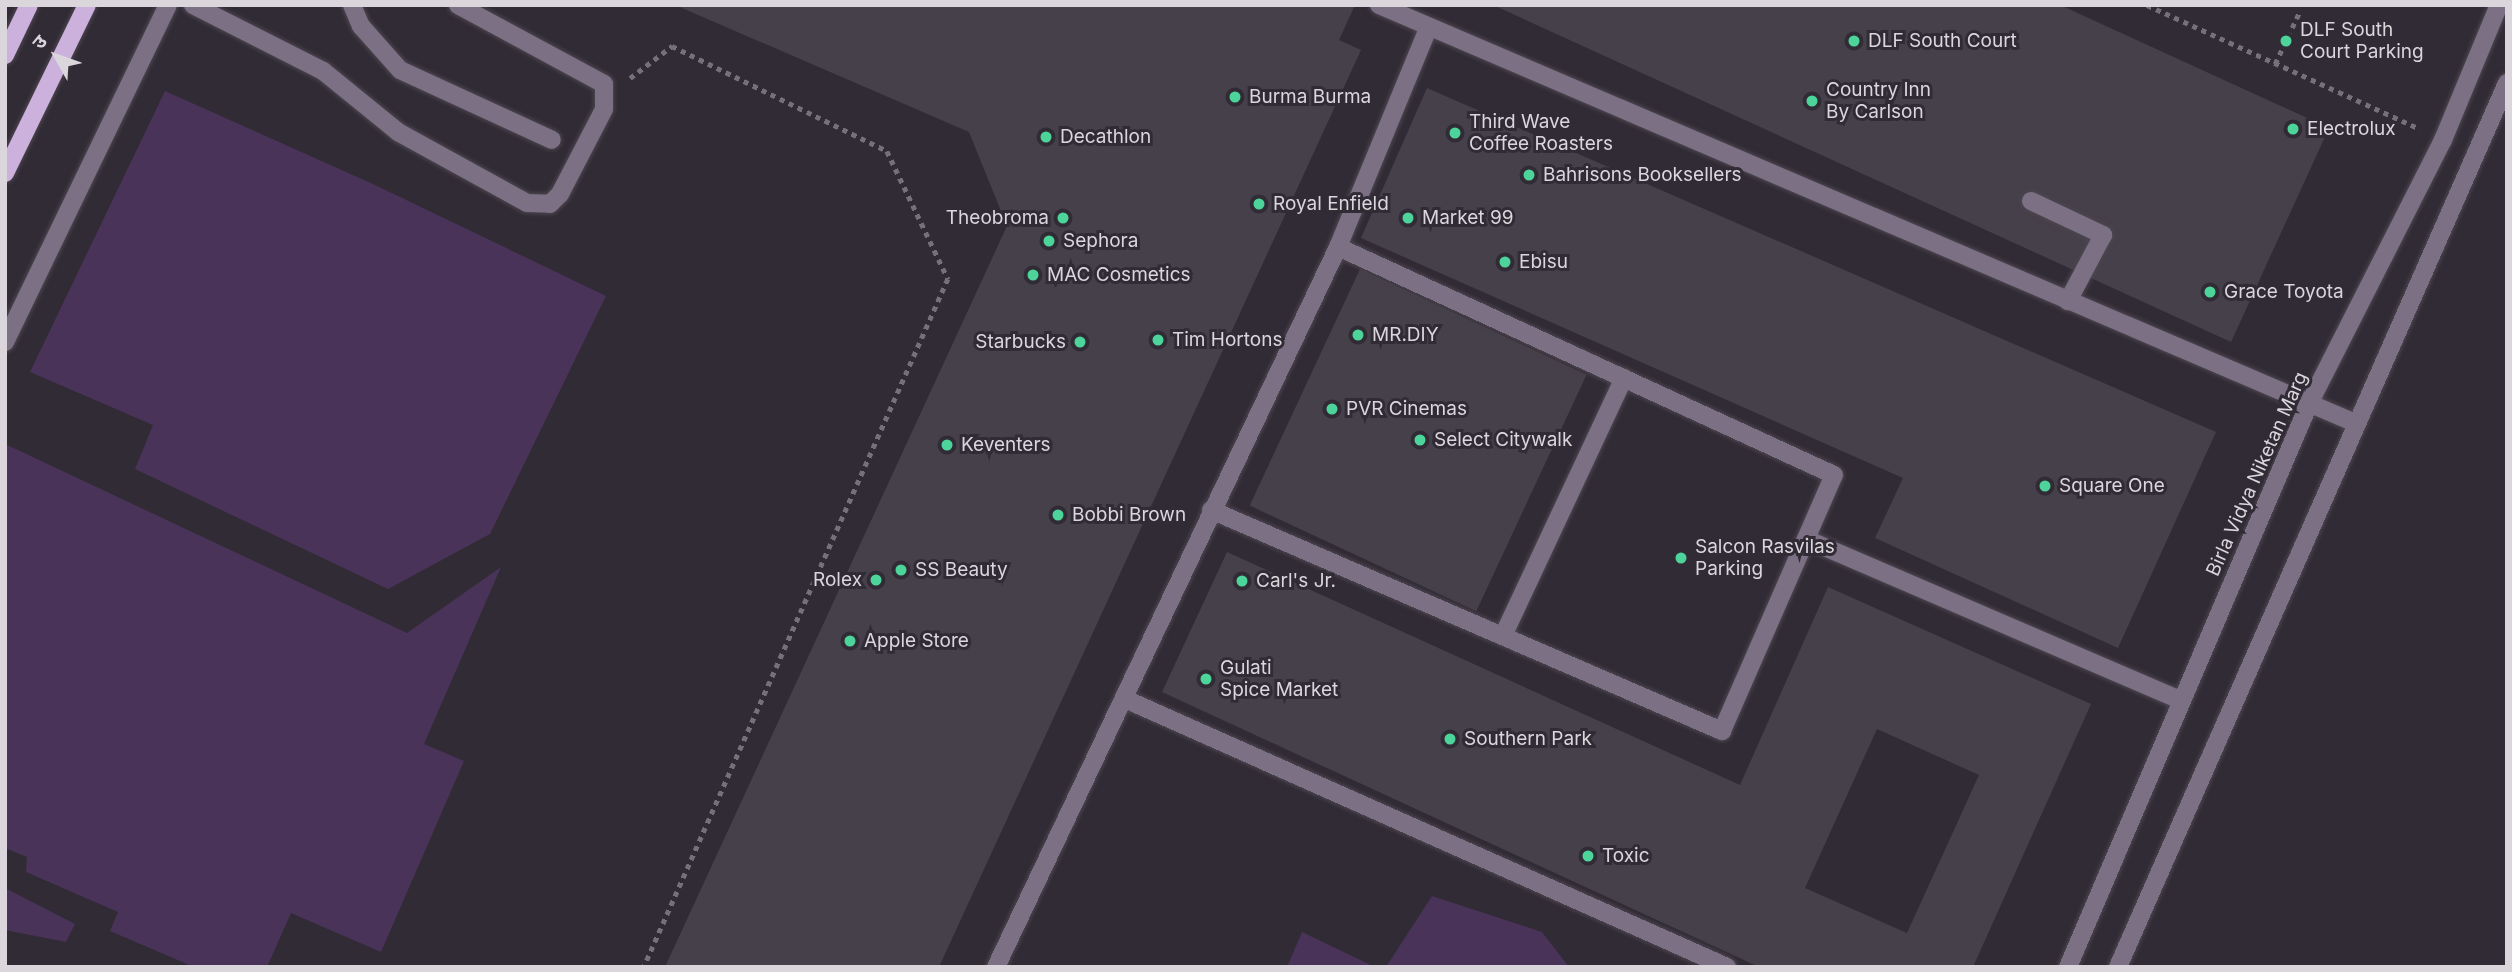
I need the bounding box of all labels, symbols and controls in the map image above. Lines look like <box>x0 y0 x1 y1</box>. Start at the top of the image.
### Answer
place label: DLF South Court Parking <box>2300 19 2424 63</box>
north arrow <box>21 21 91 91</box>
place label: DLF South Court <box>1868 30 2017 52</box>
text: उ <box>27 31 52 54</box>
marker: DLF South Court <box>1846 33 1862 49</box>
marker: DLF South Court Parking <box>2278 33 2294 49</box>
place label: Country Inn By Carlson <box>1826 79 1931 123</box>
place label: Burma Burma <box>1249 86 1371 108</box>
marker: Burma Burma <box>1227 89 1243 105</box>
marker: Country Inn By Carlson <box>1804 93 1820 109</box>
place label: Third Wave Coffee Roasters <box>1469 111 1613 155</box>
place label: Electrolux <box>2307 118 2396 140</box>
marker: Electrolux <box>2285 121 2301 137</box>
marker: Third Wave Coffee Roasters <box>1447 125 1463 141</box>
place label: Decathlon <box>1060 126 1151 148</box>
marker: Decathlon <box>1038 129 1054 145</box>
place label: Bahrisons Booksellers <box>1543 164 1742 186</box>
marker: Bahrisons Booksellers <box>1521 167 1537 183</box>
place label: Royal Enfield <box>1273 193 1389 215</box>
marker: Royal Enfield <box>1251 196 1267 212</box>
place label: Theobroma <box>946 207 1049 229</box>
place label: Market 99 <box>1422 207 1513 229</box>
marker: Theobroma <box>1055 210 1071 226</box>
marker: Market 99 <box>1400 210 1416 226</box>
place label: Sephora <box>1063 230 1138 252</box>
marker: Sephora <box>1041 233 1057 249</box>
place label: Ebisu <box>1519 251 1568 273</box>
marker: Ebisu <box>1497 254 1513 270</box>
place label: MAC Cosmetics <box>1047 264 1191 286</box>
marker: MAC Cosmetics <box>1025 267 1041 283</box>
place label: Grace Toyota <box>2224 281 2344 303</box>
marker: Grace Toyota <box>2202 284 2218 300</box>
place label: MR.DIY <box>1372 324 1439 346</box>
marker: MR.DIY <box>1350 327 1366 343</box>
place label: Tim Hortons <box>1172 329 1282 351</box>
place label: Starbucks <box>975 331 1066 353</box>
marker: Tim Hortons <box>1150 332 1166 348</box>
marker: Starbucks <box>1072 334 1088 350</box>
street label: Birla Vidya Niketan Marg <box>2202 368 2312 580</box>
place label: PVR Cinemas <box>1346 398 1467 420</box>
marker: PVR Cinemas <box>1324 401 1340 417</box>
place label: Select Citywalk <box>1434 429 1572 451</box>
marker: Select Citywalk <box>1412 432 1428 448</box>
place label: Keventers <box>961 434 1051 456</box>
marker: Keventers <box>939 437 955 453</box>
place label: Square One <box>2059 475 2165 497</box>
marker: Square One <box>2037 478 2053 494</box>
place label: Bobbi Brown <box>1072 504 1186 526</box>
marker: Bobbi Brown <box>1050 507 1066 523</box>
place label: Salcon Rasvilas Parking <box>1695 536 1835 580</box>
marker: Salcon Rasvilas Parking <box>1673 550 1689 566</box>
place label: SS Beauty <box>915 559 1008 581</box>
marker: SS Beauty <box>893 562 909 578</box>
place label: Rolex <box>813 569 862 591</box>
place label: Carl's Jr. <box>1256 570 1336 592</box>
marker: Rolex <box>868 572 884 588</box>
marker: Carl's Jr. <box>1234 573 1250 589</box>
place label: Apple Store <box>864 630 969 652</box>
marker: Apple Store <box>842 633 858 649</box>
place label: Gulati Spice Market <box>1220 657 1338 701</box>
marker: Gulati Spice Market <box>1198 671 1214 687</box>
place label: Southern Park <box>1464 728 1592 750</box>
marker: Southern Park <box>1442 731 1458 747</box>
place label: Toxic <box>1602 845 1650 867</box>
marker: Toxic <box>1580 848 1596 864</box>

